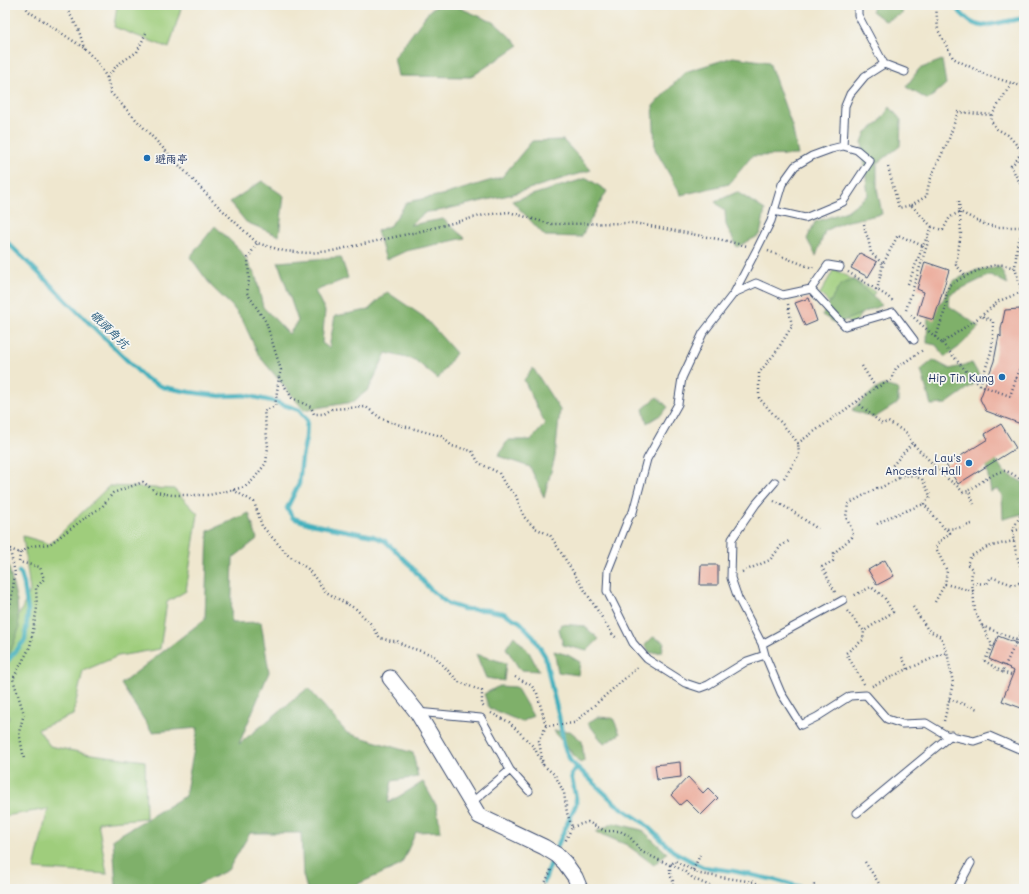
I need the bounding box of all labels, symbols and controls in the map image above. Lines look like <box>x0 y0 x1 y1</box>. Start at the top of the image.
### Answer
place label: 避雨亭 <box>155 151 188 166</box>
marker: 避雨亭 <box>142 153 152 163</box>
water label: 䃟頭角坑 <box>87 306 134 353</box>
place label: Hip Tin Kung <box>928 370 994 385</box>
marker: Hip Tin Kung <box>997 372 1007 382</box>
place label: Lau's Ancestral Hall <box>885 450 961 478</box>
marker: Lau's Ancestral Hall <box>964 458 974 468</box>

